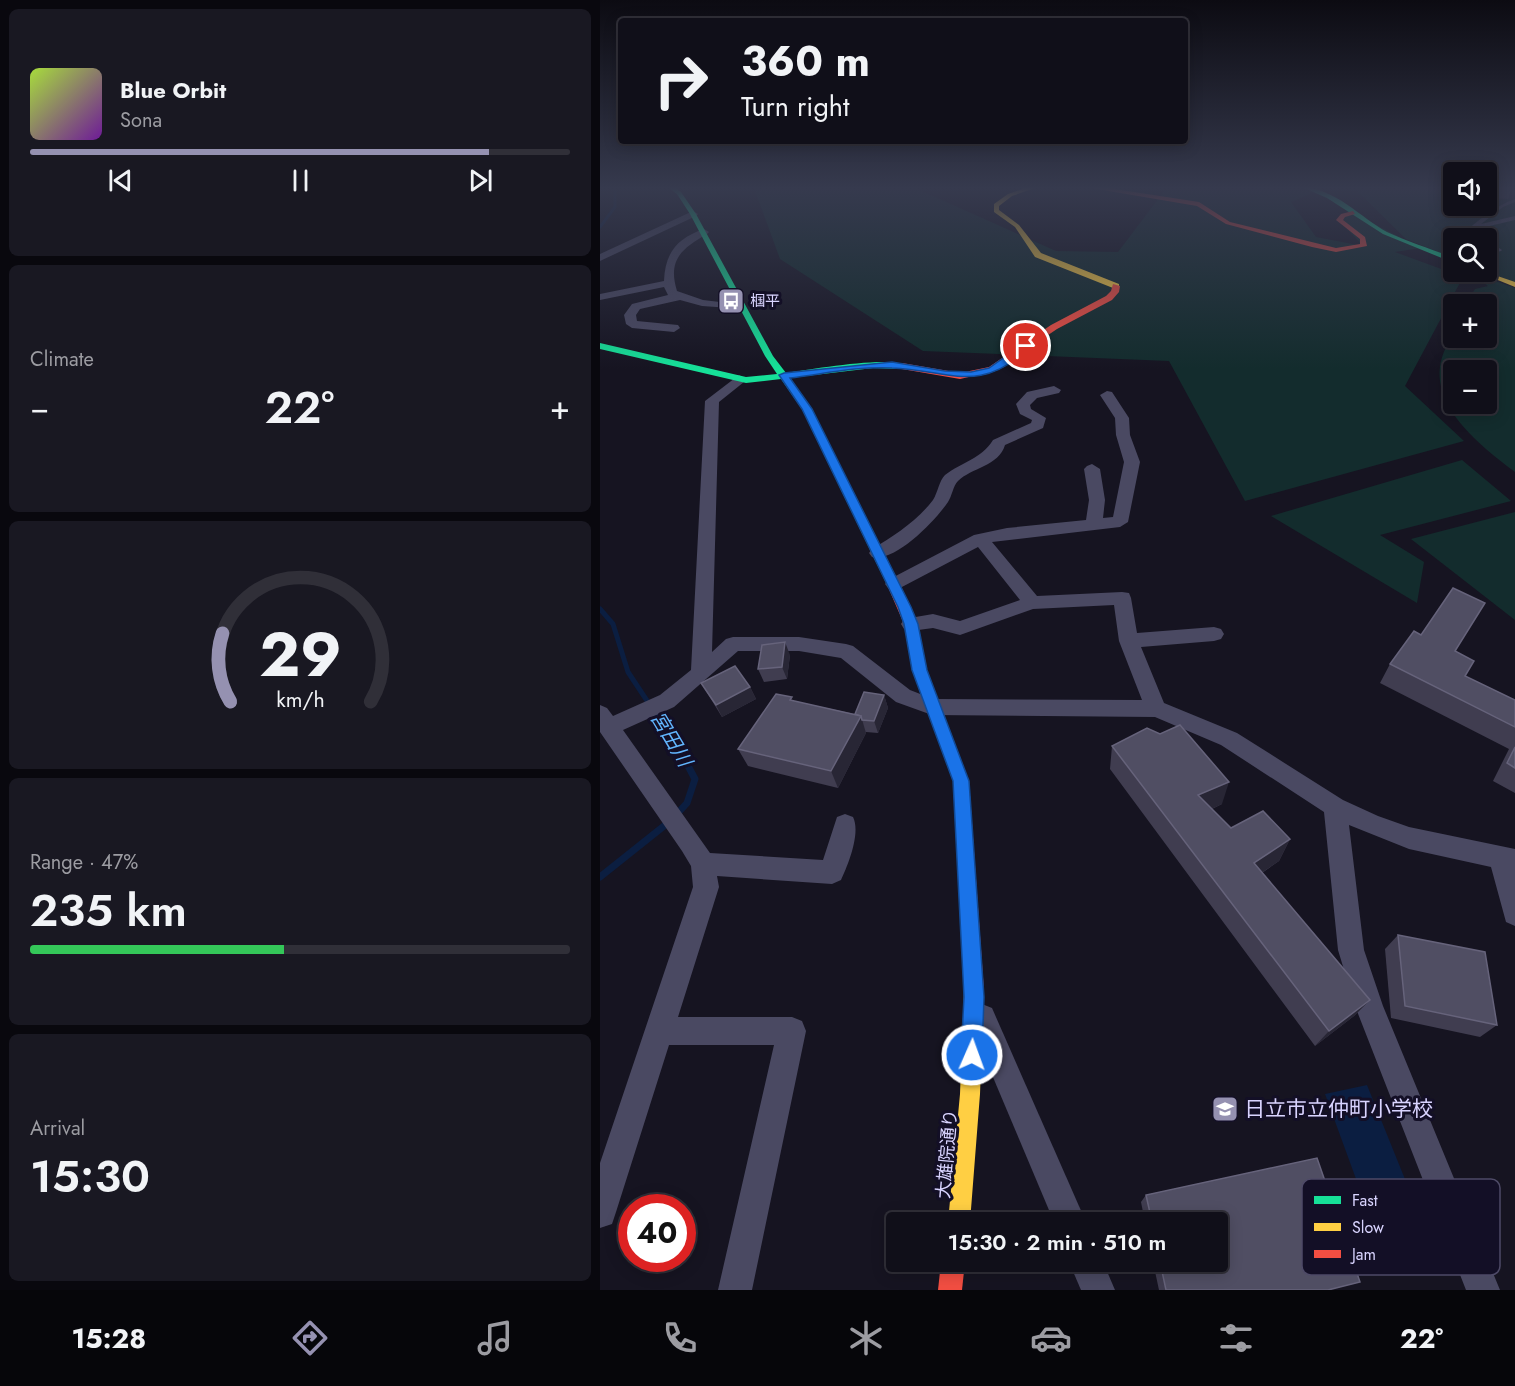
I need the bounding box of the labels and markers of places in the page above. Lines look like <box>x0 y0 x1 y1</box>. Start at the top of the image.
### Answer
bus stop icon: 椢平 <box>716 286 746 316</box>
place label: 椢平 <box>750 290 780 312</box>
pin <box>1000 320 1051 371</box>
school or university icon: 日立市立仲町小学校 <box>1210 1094 1240 1124</box>
place label: 日立市立仲町小学校 <box>1244 1094 1433 1124</box>

